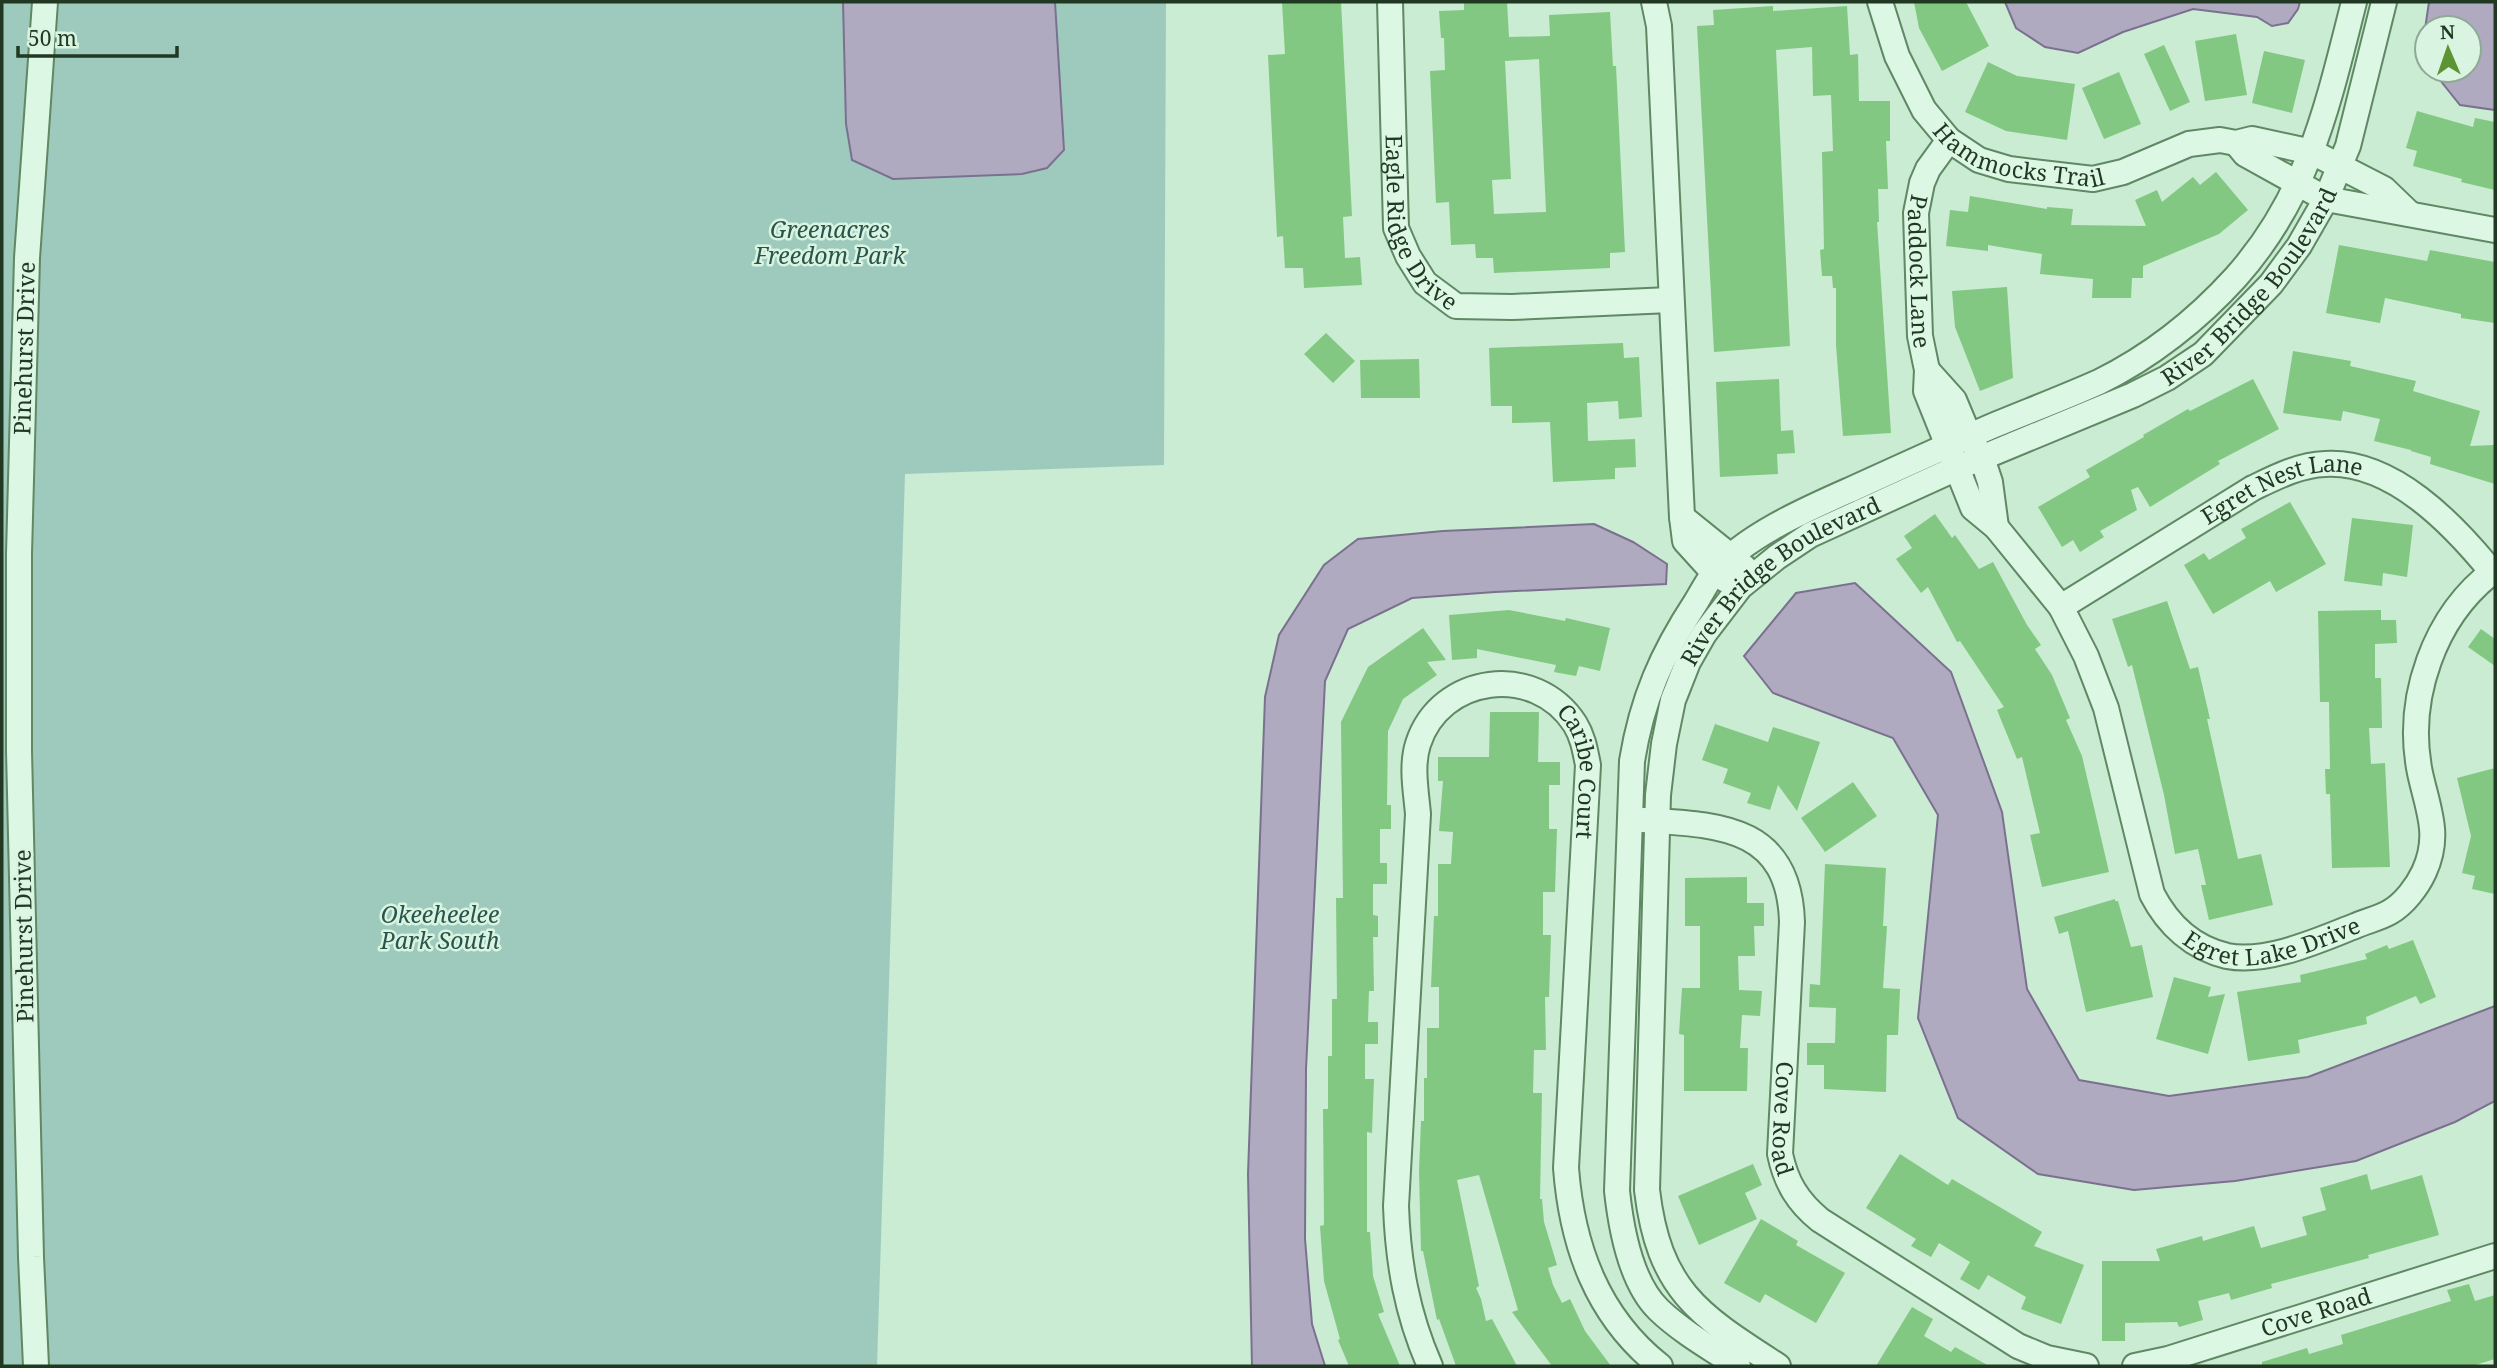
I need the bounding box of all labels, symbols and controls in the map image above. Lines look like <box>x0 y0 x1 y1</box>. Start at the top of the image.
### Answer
scale bar <box>18 14 177 58</box>
north arrow <box>2413 14 2483 84</box>
text: N <box>2439 19 2455 45</box>
text: 50 m <box>28 24 77 52</box>
street label: Hammocks Trail <box>1926 116 2108 194</box>
street label: Eagle Ridge Drive <box>1379 134 1465 317</box>
street label: River Bridge Boulevard <box>2154 183 2344 393</box>
street label: Paddock Lane <box>1901 192 1939 351</box>
park label: Greenacres Freedom Park <box>753 213 906 271</box>
street label: Pinehurst Drive <box>5 261 42 435</box>
street label: Egret Nest Lane <box>2195 447 2367 531</box>
street label: River Bridge Boulevard <box>1672 488 1885 671</box>
street label: Caribe Court <box>1551 696 1605 840</box>
street label: Pinehurst Drive <box>5 849 41 1023</box>
park label: Okeeheelee Park South <box>379 898 500 956</box>
street label: Egret Lake Drive <box>2177 909 2364 973</box>
street label: Cove Road <box>1764 1061 1802 1180</box>
street label: Cove Road <box>2256 1279 2375 1344</box>

